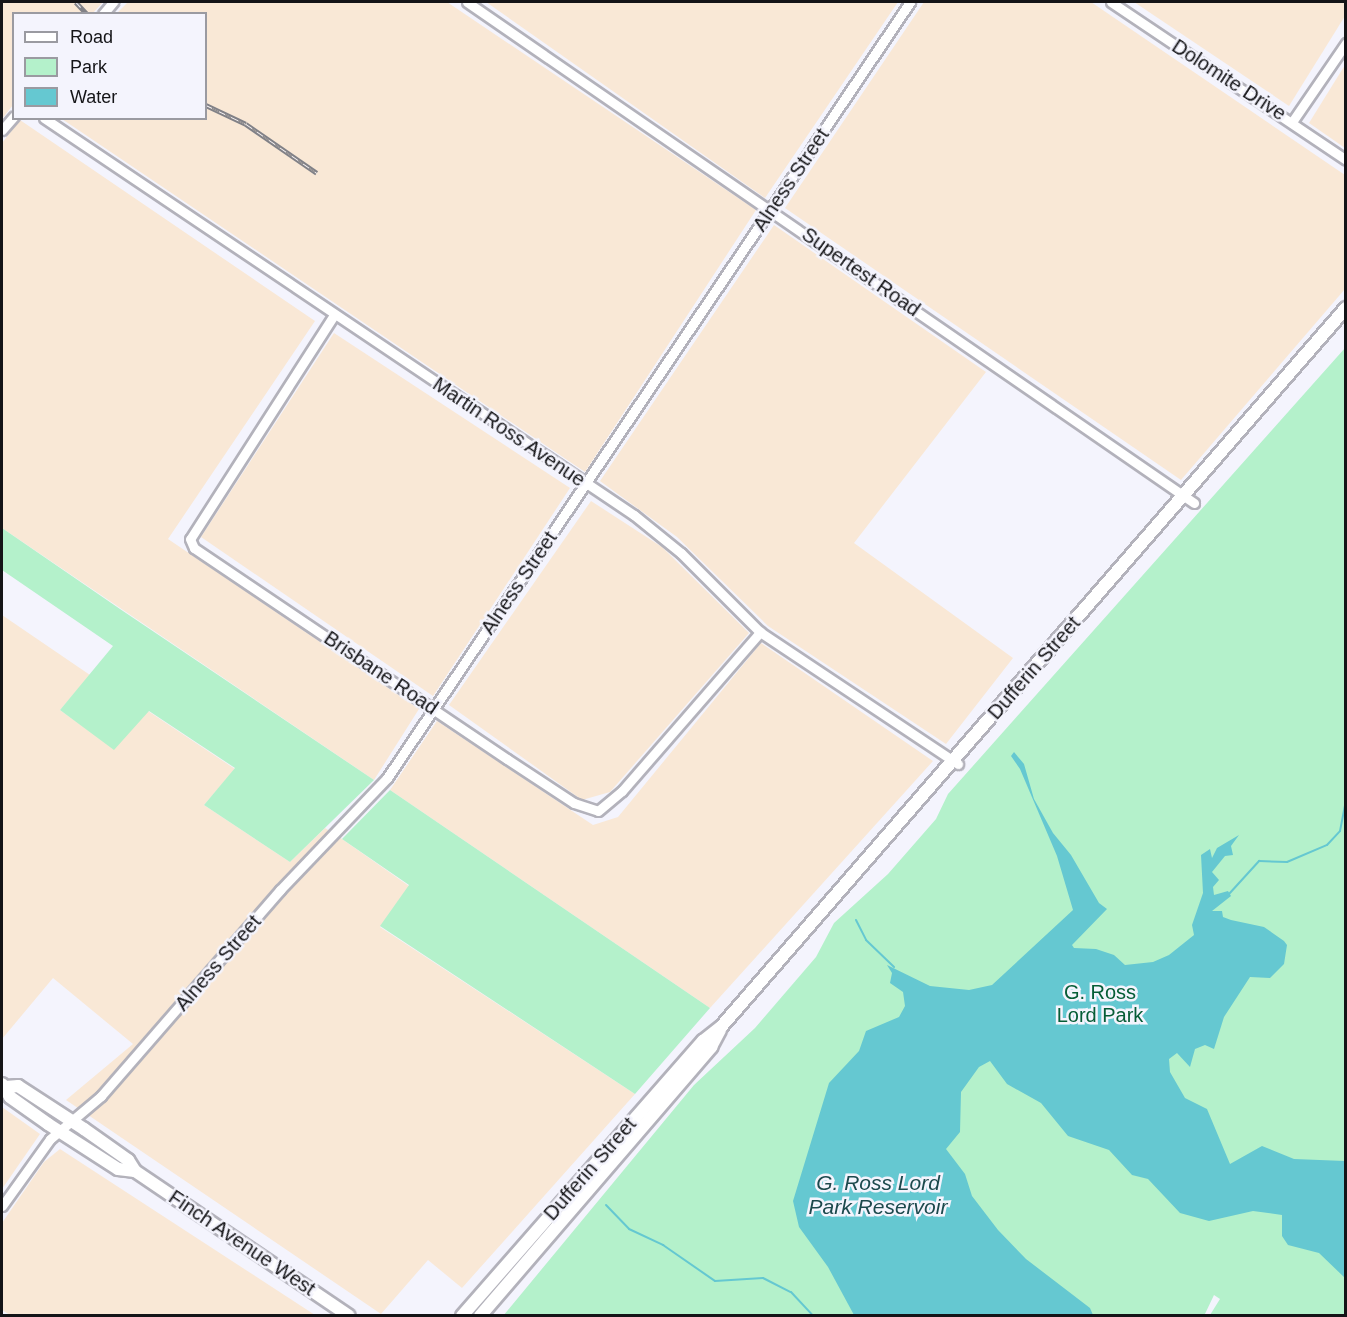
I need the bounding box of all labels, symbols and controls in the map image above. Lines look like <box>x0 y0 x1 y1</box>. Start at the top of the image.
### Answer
legend <box>12 12 207 120</box>
text: Road <box>70 27 113 47</box>
street label: Dolomite Drive <box>1167 34 1291 126</box>
text: Park <box>70 57 107 77</box>
text: Water <box>70 87 117 107</box>
street label: Alness Street <box>748 124 834 236</box>
street label: Supertest Road <box>797 222 925 322</box>
street label: Martin Ross Avenue <box>428 372 590 492</box>
street label: Alness Street <box>476 527 562 639</box>
street label: Dufferin Street <box>983 612 1085 724</box>
street label: Brisbane Road <box>319 626 443 720</box>
street label: Alness Street <box>170 910 266 1016</box>
park label: G. Ross Lord Park <box>1057 980 1143 1027</box>
street label: Dufferin Street <box>539 1113 641 1225</box>
water label: G. Ross Lord Park Reservoir <box>809 1170 947 1220</box>
street label: Finch Avenue West <box>164 1185 320 1301</box>

